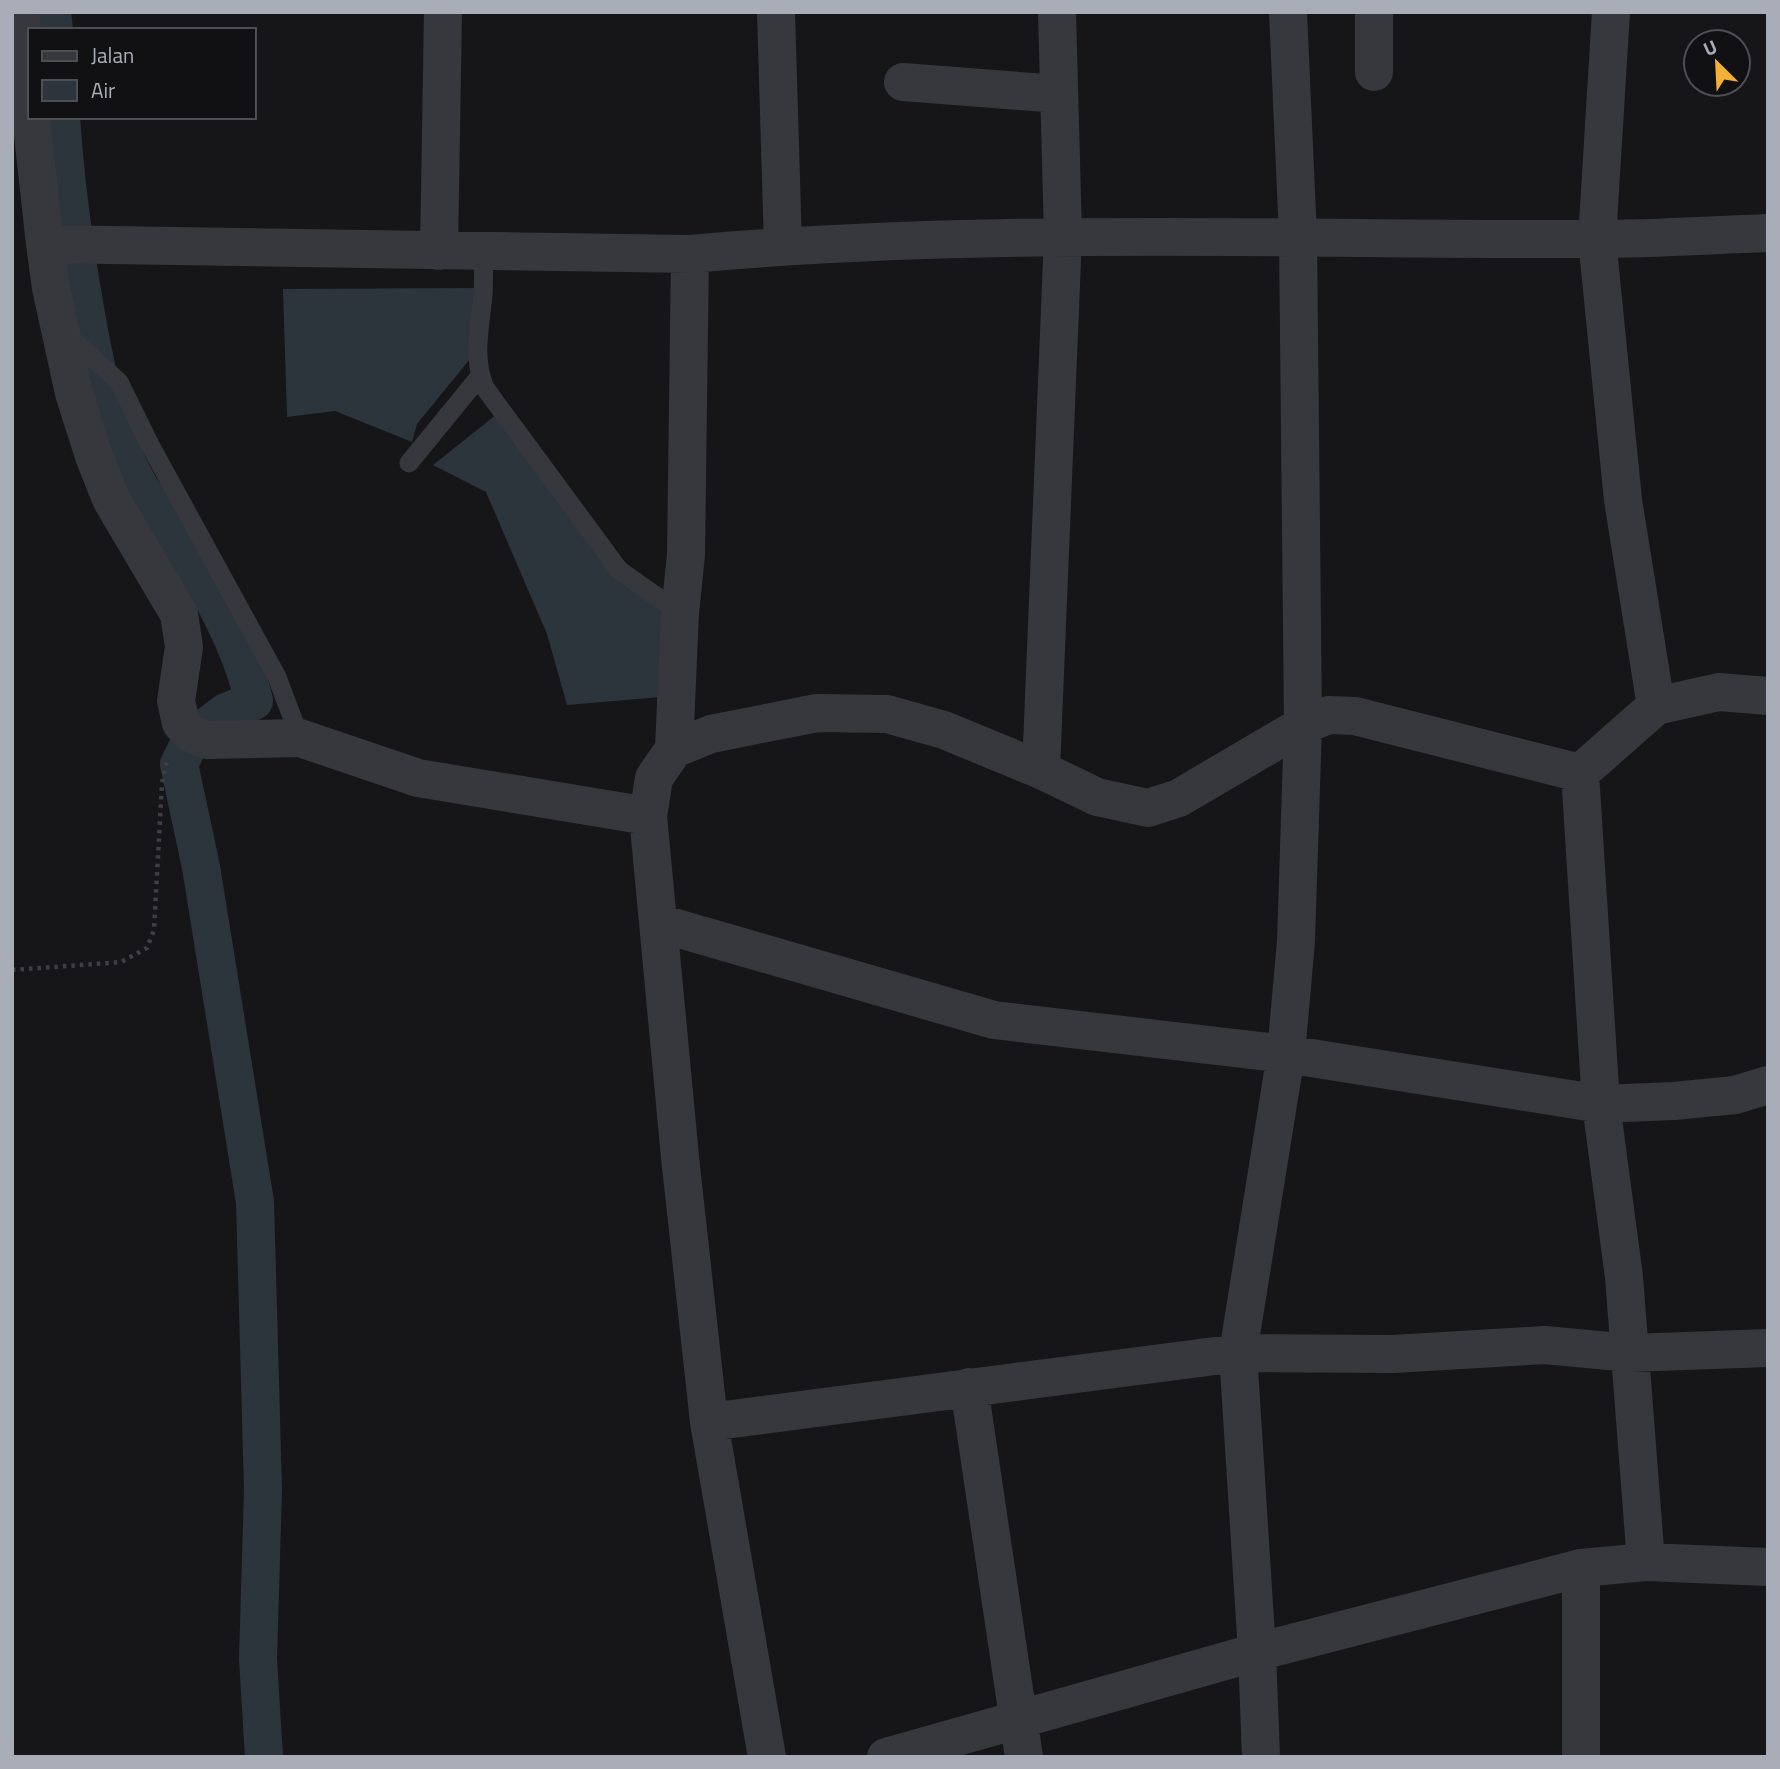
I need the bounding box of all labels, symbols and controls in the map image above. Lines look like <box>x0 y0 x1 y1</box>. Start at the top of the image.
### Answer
legend <box>28 28 256 119</box>
north arrow <box>1682 28 1752 98</box>
text: U <box>1698 31 1721 63</box>
text: Jalan <box>91 39 134 71</box>
text: Air <box>91 74 115 106</box>

